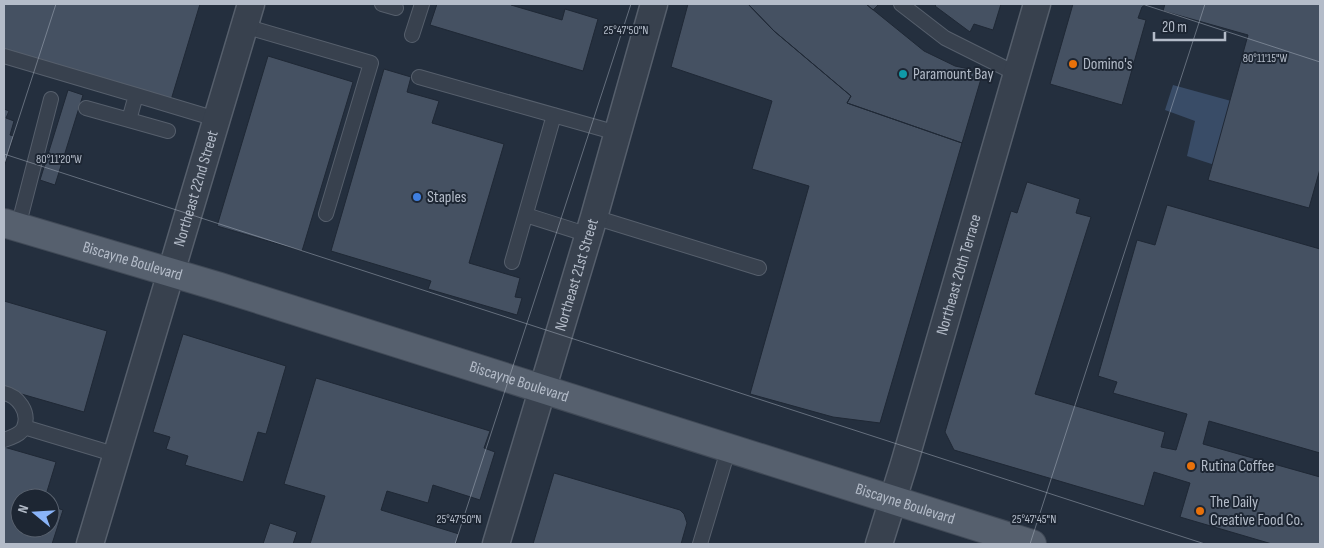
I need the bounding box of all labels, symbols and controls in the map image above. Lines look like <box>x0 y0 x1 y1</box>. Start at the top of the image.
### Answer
scale bar <box>1154 10 1225 42</box>
text: 20 m <box>1162 18 1187 37</box>
text: 25°47'50"N <box>604 23 648 38</box>
text: 80°11'15"W <box>1243 51 1287 66</box>
place label: Domino's <box>1083 55 1133 74</box>
marker: Domino's <box>1067 58 1079 70</box>
place label: Paramount Bay <box>913 65 994 84</box>
marker: Paramount Bay <box>897 68 909 80</box>
street label: Northeast 22nd Street <box>170 128 222 249</box>
text: 80°11'20"W <box>36 152 82 167</box>
place label: Staples <box>427 188 467 207</box>
marker: Staples <box>411 191 423 203</box>
street label: Northeast 20th Terrace <box>932 212 985 337</box>
street label: Northeast 21st Street <box>551 216 603 333</box>
street label: Biscayne Boulevard <box>80 237 185 285</box>
street label: Biscayne Boulevard <box>467 357 571 406</box>
place label: Rutina Coffee <box>1201 457 1274 476</box>
marker: Rutina Coffee <box>1185 460 1197 472</box>
street label: Biscayne Boulevard <box>853 479 957 528</box>
north arrow <box>10 488 60 538</box>
place label: The Daily Creative Food Co. <box>1210 493 1303 530</box>
text: N <box>14 503 32 515</box>
marker: The Daily Creative Food Co. <box>1194 505 1206 517</box>
text: 25°47'50"N <box>437 512 481 527</box>
text: 25°47'45"N <box>1012 512 1056 527</box>

